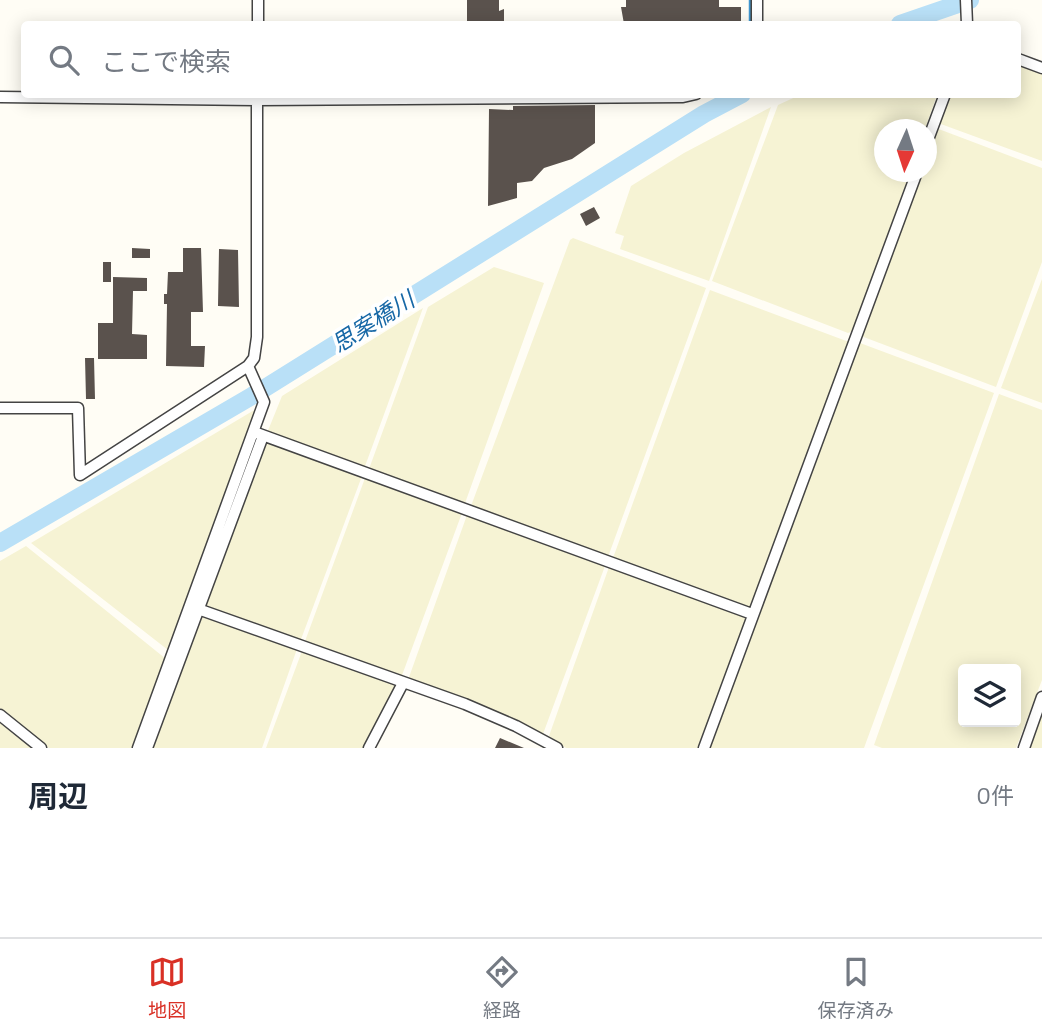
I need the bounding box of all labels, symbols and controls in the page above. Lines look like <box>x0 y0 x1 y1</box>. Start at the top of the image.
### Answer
search box <box>21 21 1021 98</box>
icon: search <box>45 41 83 79</box>
text: ここで検索 <box>101 47 231 78</box>
north arrow <box>874 119 937 182</box>
water label: 思案橋川 <box>327 284 422 358</box>
map controls <box>958 664 1021 727</box>
button: layers <box>958 664 1021 727</box>
text: 周辺 <box>28 779 88 815</box>
text: 0件 <box>976 782 1014 810</box>
tab: 地図 <box>148 953 186 1022</box>
tab: 経路 <box>483 953 521 1022</box>
tab: 保存済み <box>818 953 894 1022</box>

